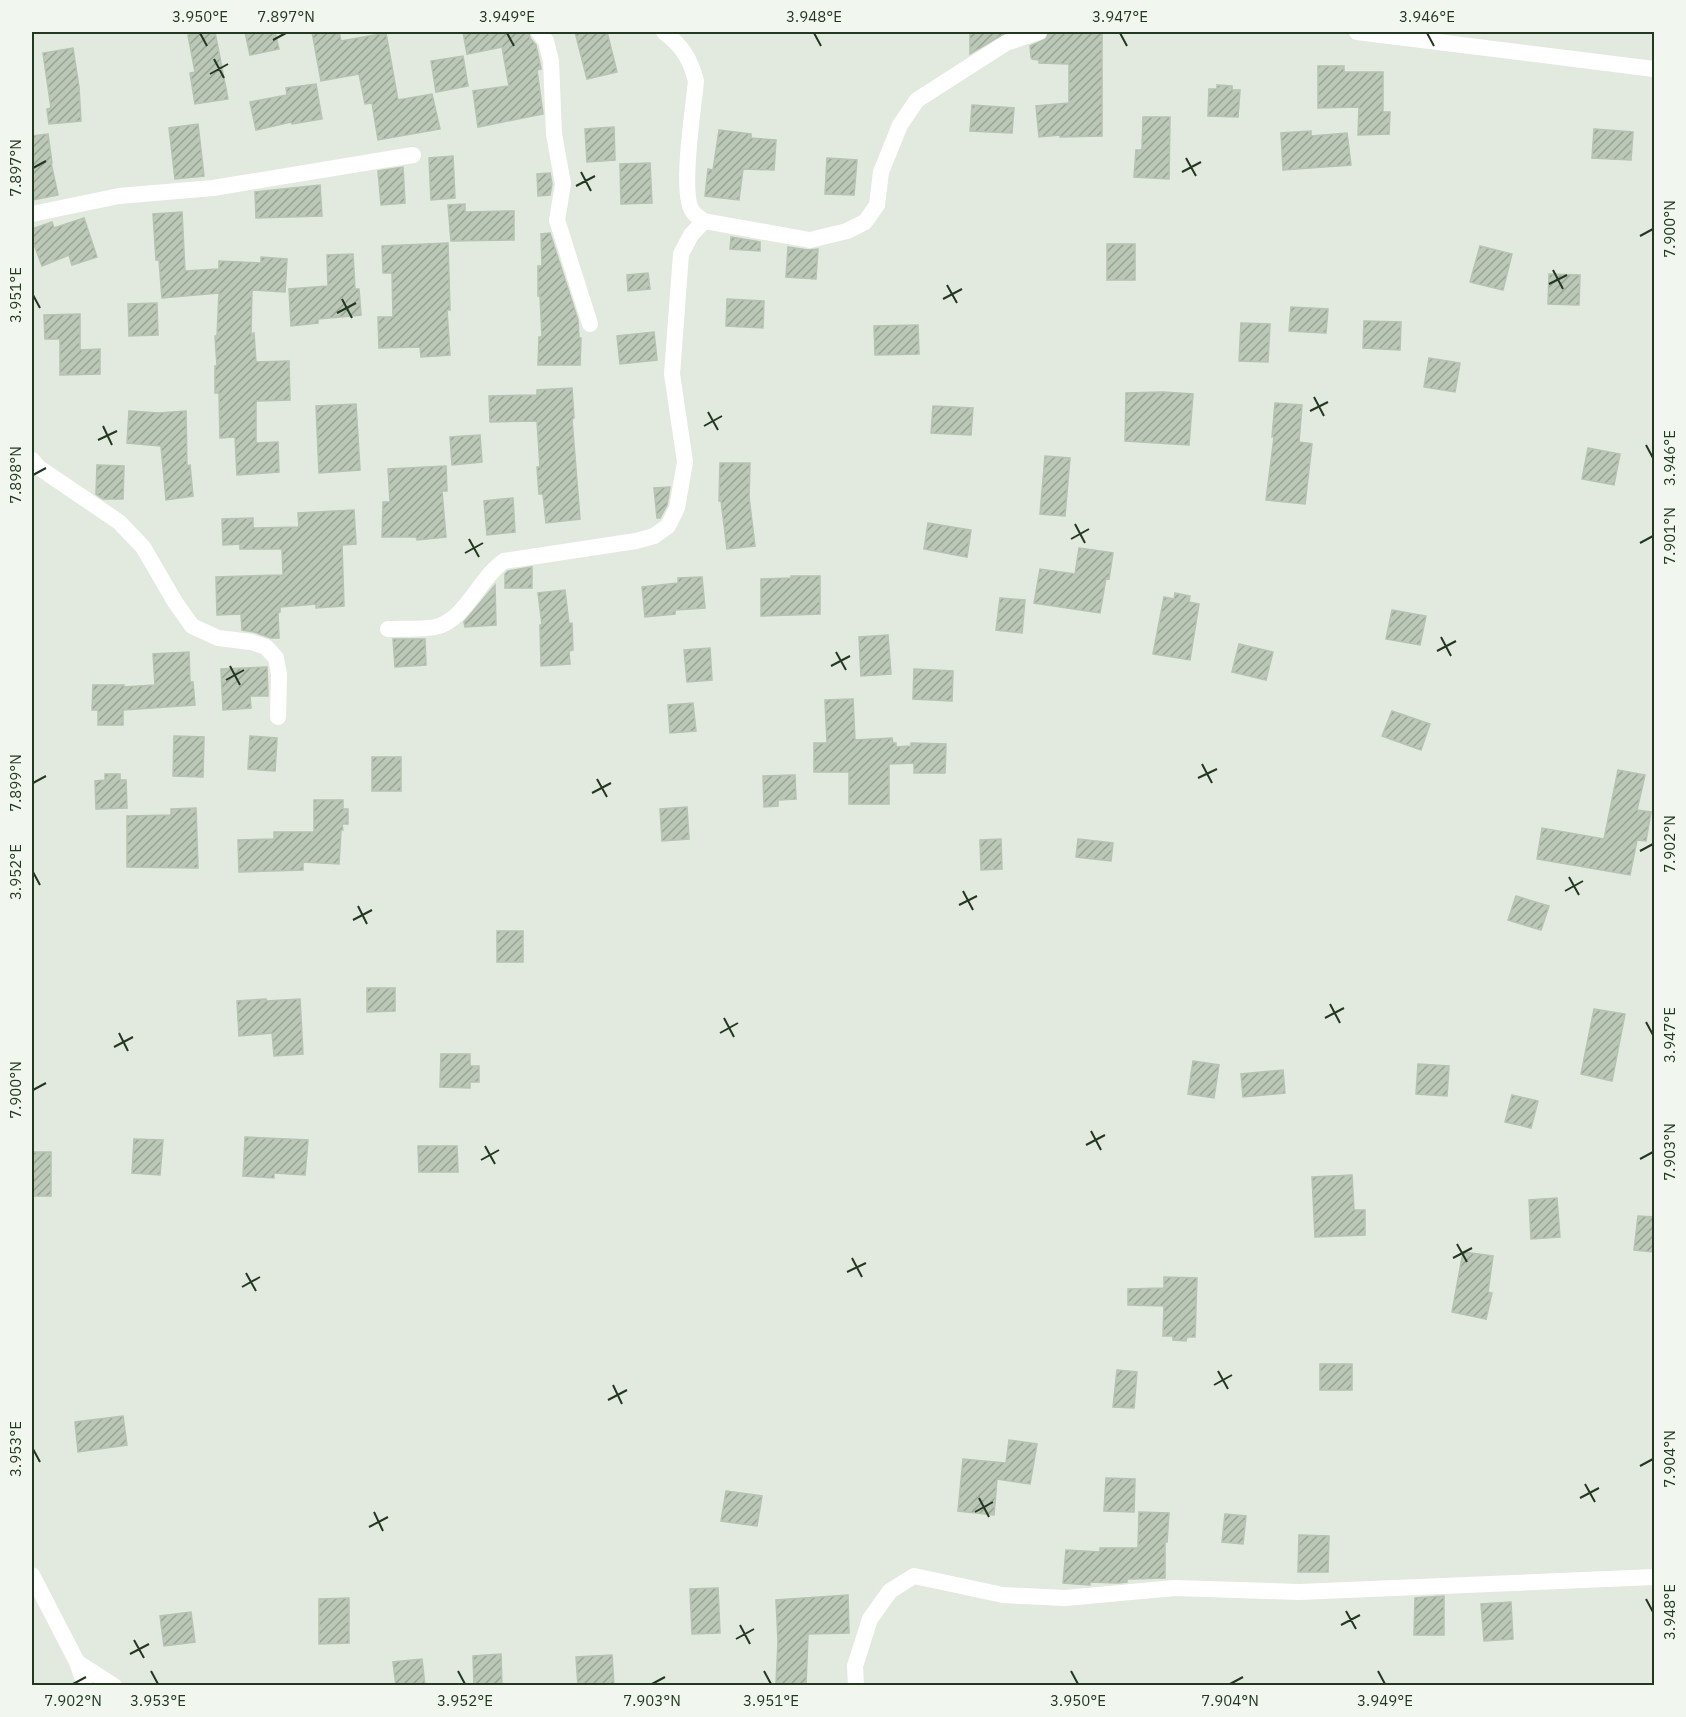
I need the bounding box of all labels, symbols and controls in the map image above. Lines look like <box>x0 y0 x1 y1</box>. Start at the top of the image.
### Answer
text: 3.950°E <box>172 7 228 26</box>
text: 7.897°N <box>257 7 315 26</box>
text: 3.949°E <box>479 7 535 26</box>
text: 3.948°E <box>786 7 842 26</box>
text: 3.947°E <box>1092 7 1148 26</box>
text: 3.946°E <box>1399 7 1455 26</box>
text: 7.897°N <box>6 139 25 197</box>
text: 7.900°N <box>1660 200 1679 258</box>
text: 3.951°E <box>6 267 25 323</box>
text: 3.946°E <box>1660 430 1679 486</box>
text: 7.898°N <box>6 446 25 504</box>
text: 7.901°N <box>1660 507 1679 565</box>
text: 7.899°N <box>6 754 25 812</box>
text: 7.902°N <box>1660 815 1679 873</box>
text: 3.952°E <box>6 844 25 900</box>
text: 3.947°E <box>1660 1007 1679 1063</box>
text: 7.900°N <box>6 1061 25 1119</box>
text: 7.903°N <box>1660 1123 1679 1181</box>
text: 3.953°E <box>6 1421 25 1477</box>
text: 7.904°N <box>1660 1430 1679 1488</box>
text: 3.948°E <box>1660 1584 1679 1640</box>
text: 7.902°N <box>44 1691 102 1710</box>
text: 3.953°E <box>130 1691 186 1710</box>
text: 3.952°E <box>437 1691 493 1710</box>
text: 7.903°N <box>623 1691 681 1710</box>
text: 3.951°E <box>743 1691 799 1710</box>
text: 3.950°E <box>1050 1691 1106 1710</box>
text: 7.904°N <box>1201 1691 1259 1710</box>
text: 3.949°E <box>1357 1691 1413 1710</box>

